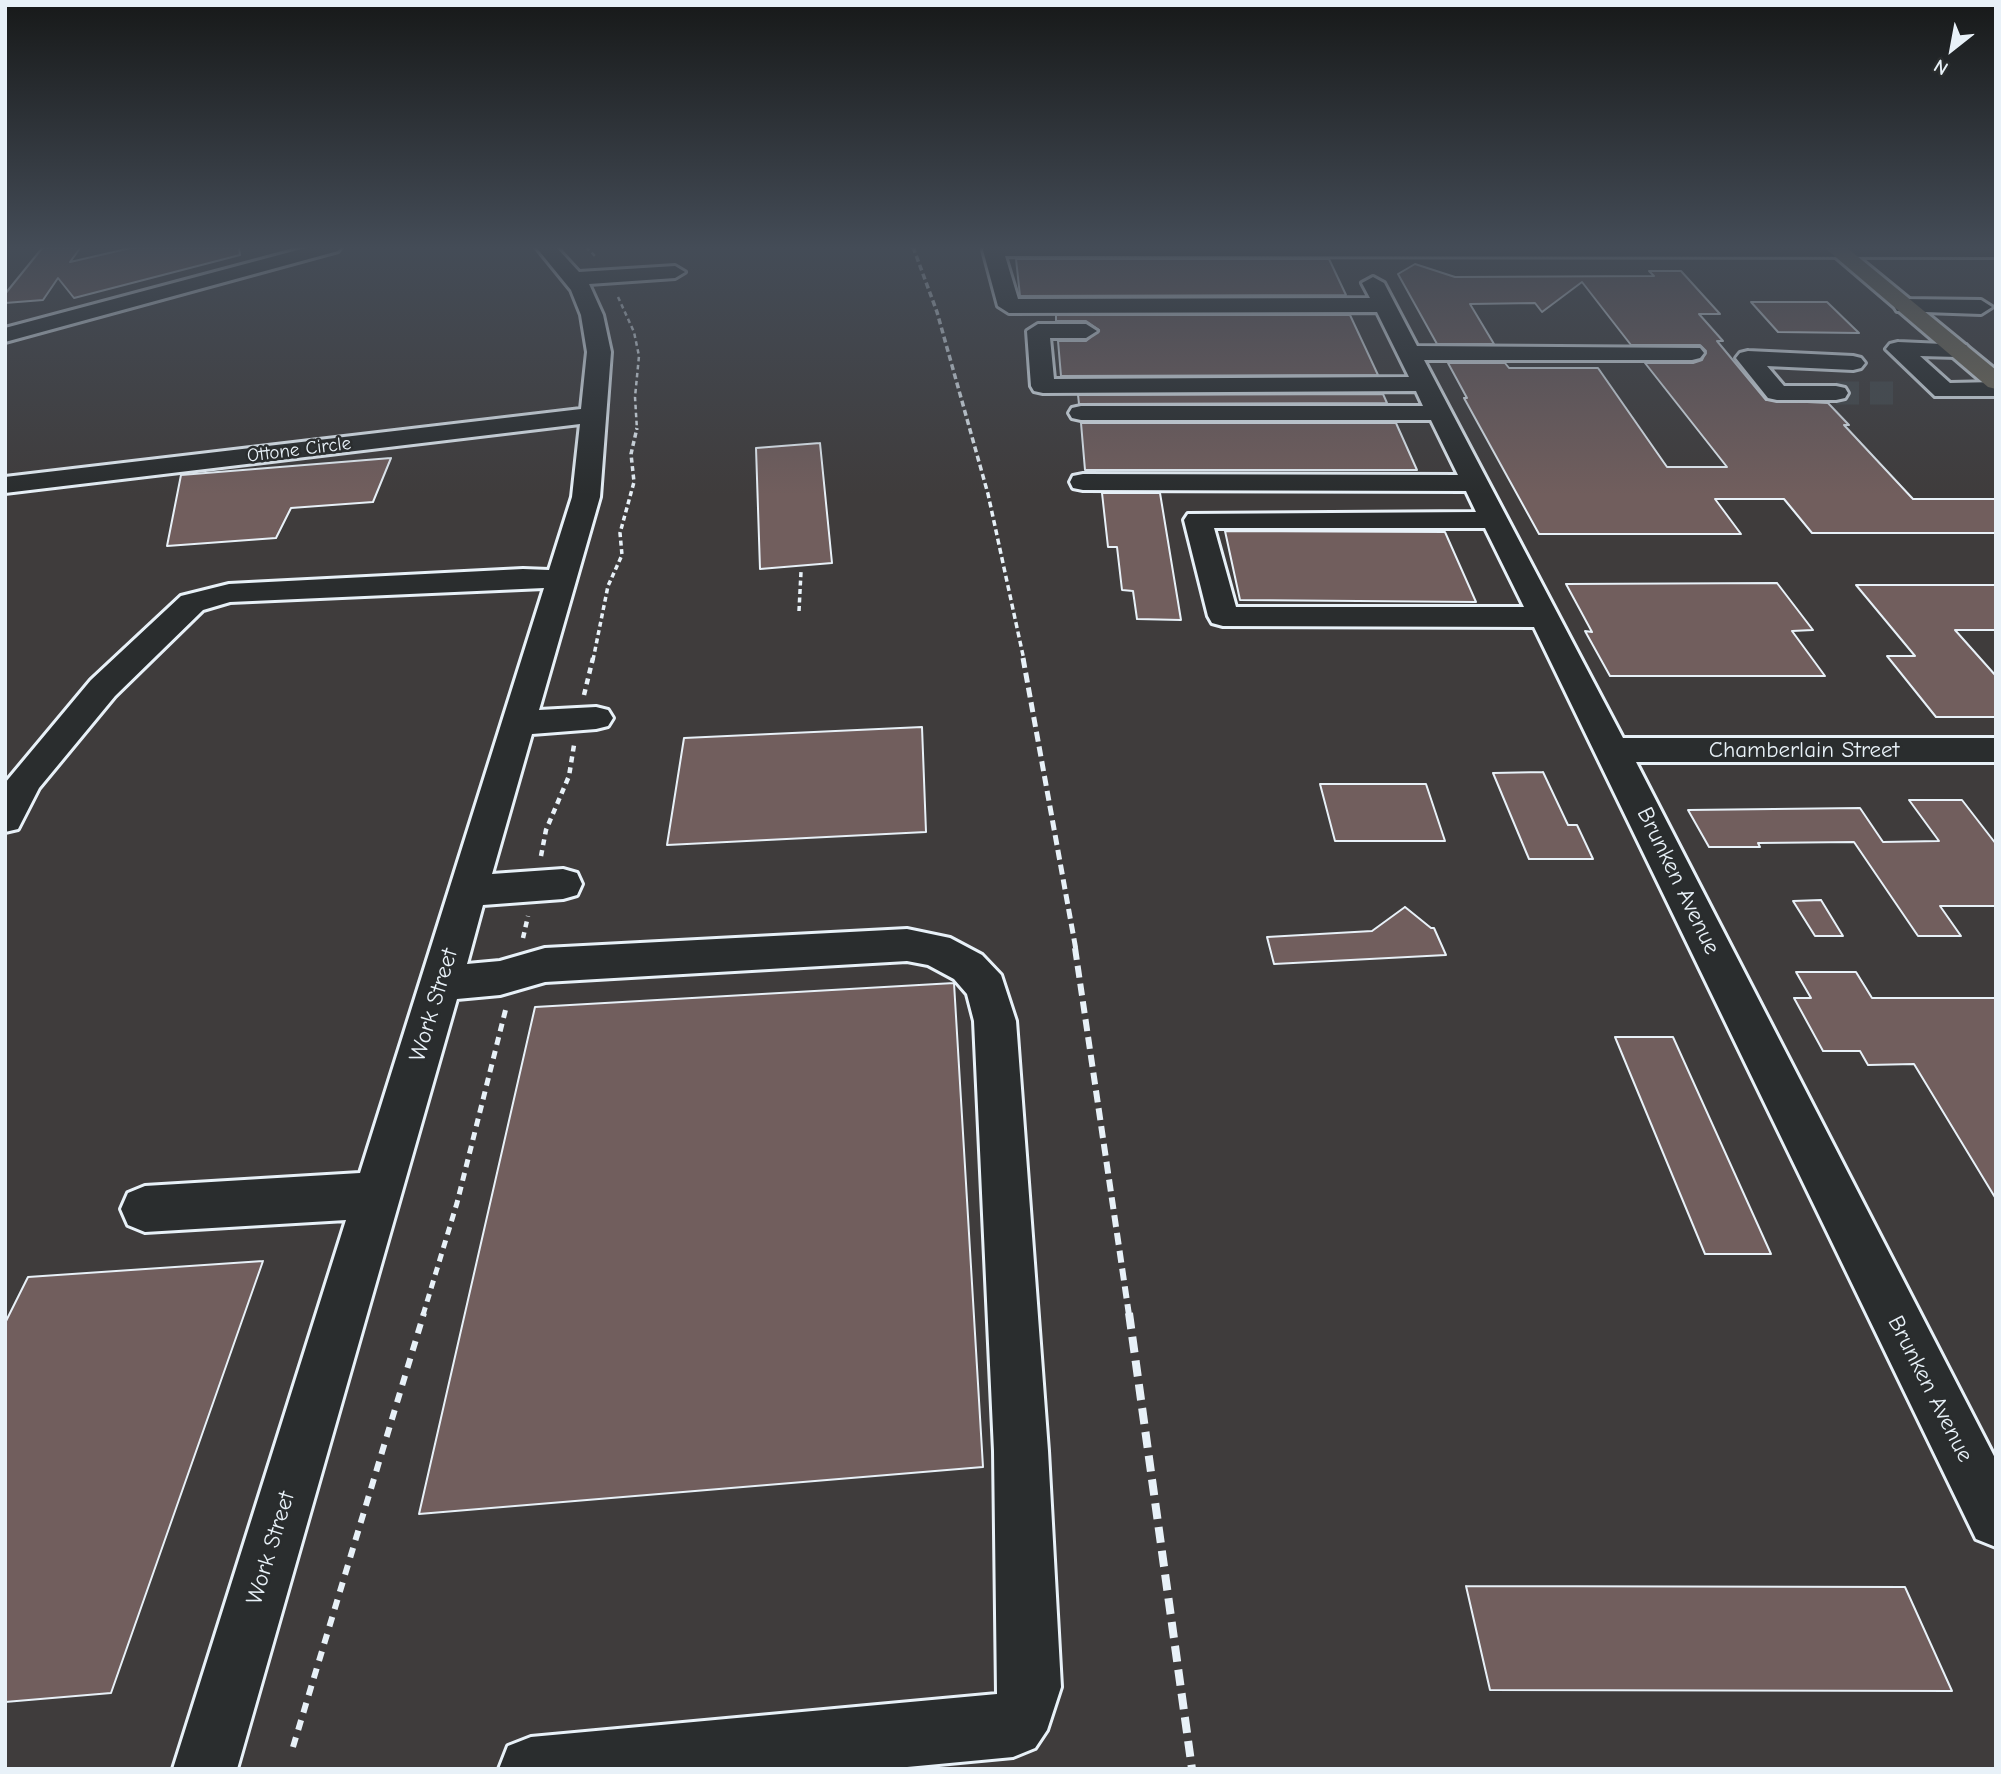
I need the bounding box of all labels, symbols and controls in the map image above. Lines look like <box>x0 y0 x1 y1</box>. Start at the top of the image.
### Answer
north arrow <box>1917 14 1987 84</box>
text: N <box>1930 54 1952 80</box>
street label: Ottone Circle <box>246 432 352 468</box>
street label: Chamberlain Street <box>1709 736 1899 764</box>
street label: Brunken Avenue <box>1630 803 1726 959</box>
street label: Work Street <box>404 945 464 1065</box>
street label: Brunken Avenue <box>1881 1311 1979 1467</box>
street label: Work Street <box>241 1488 301 1608</box>

